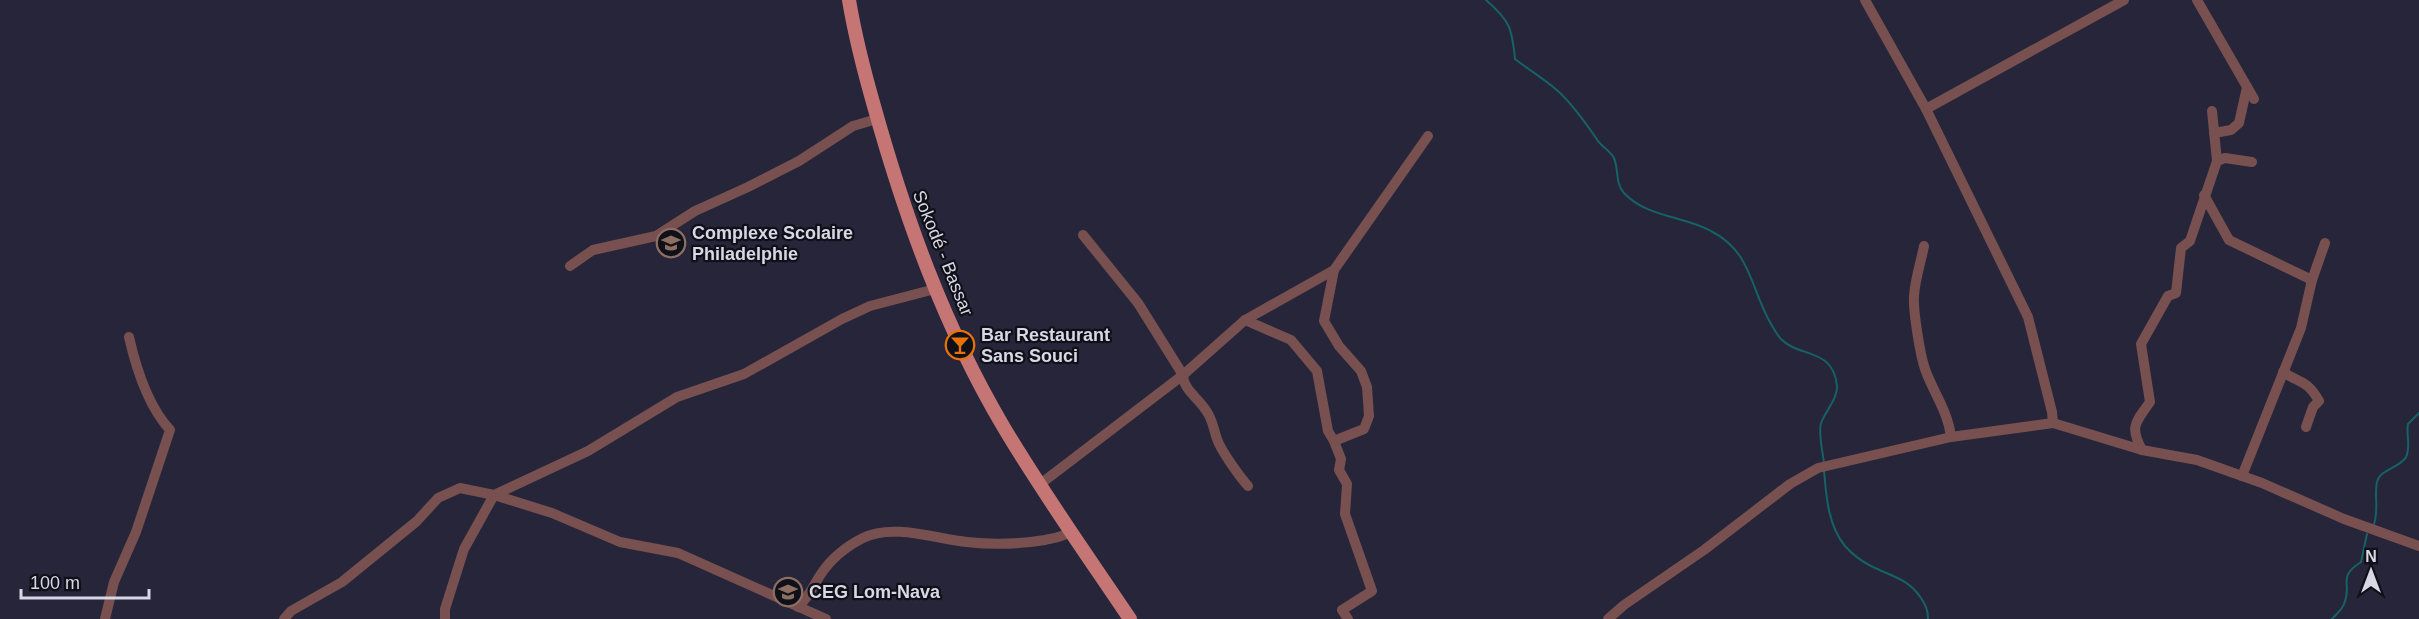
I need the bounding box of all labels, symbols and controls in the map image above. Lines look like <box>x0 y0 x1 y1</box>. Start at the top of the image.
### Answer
street label: Sokodé - Bassar <box>909 188 977 318</box>
place label: Complexe Scolaire Philadelphie <box>692 223 853 264</box>
school or university icon: Complexe Scolaire Philadelphie <box>655 227 687 259</box>
place label: Bar Restaurant Sans Souci <box>981 325 1110 366</box>
bar icon: Bar Restaurant Sans Souci <box>944 329 976 361</box>
north arrow <box>2341 541 2401 601</box>
text: N <box>2365 548 2377 565</box>
scale bar <box>21 562 148 600</box>
text: 100 m <box>30 573 80 593</box>
school or university icon: CEG Lom-Nava <box>772 576 804 608</box>
place label: CEG Lom-Nava <box>809 582 941 602</box>

